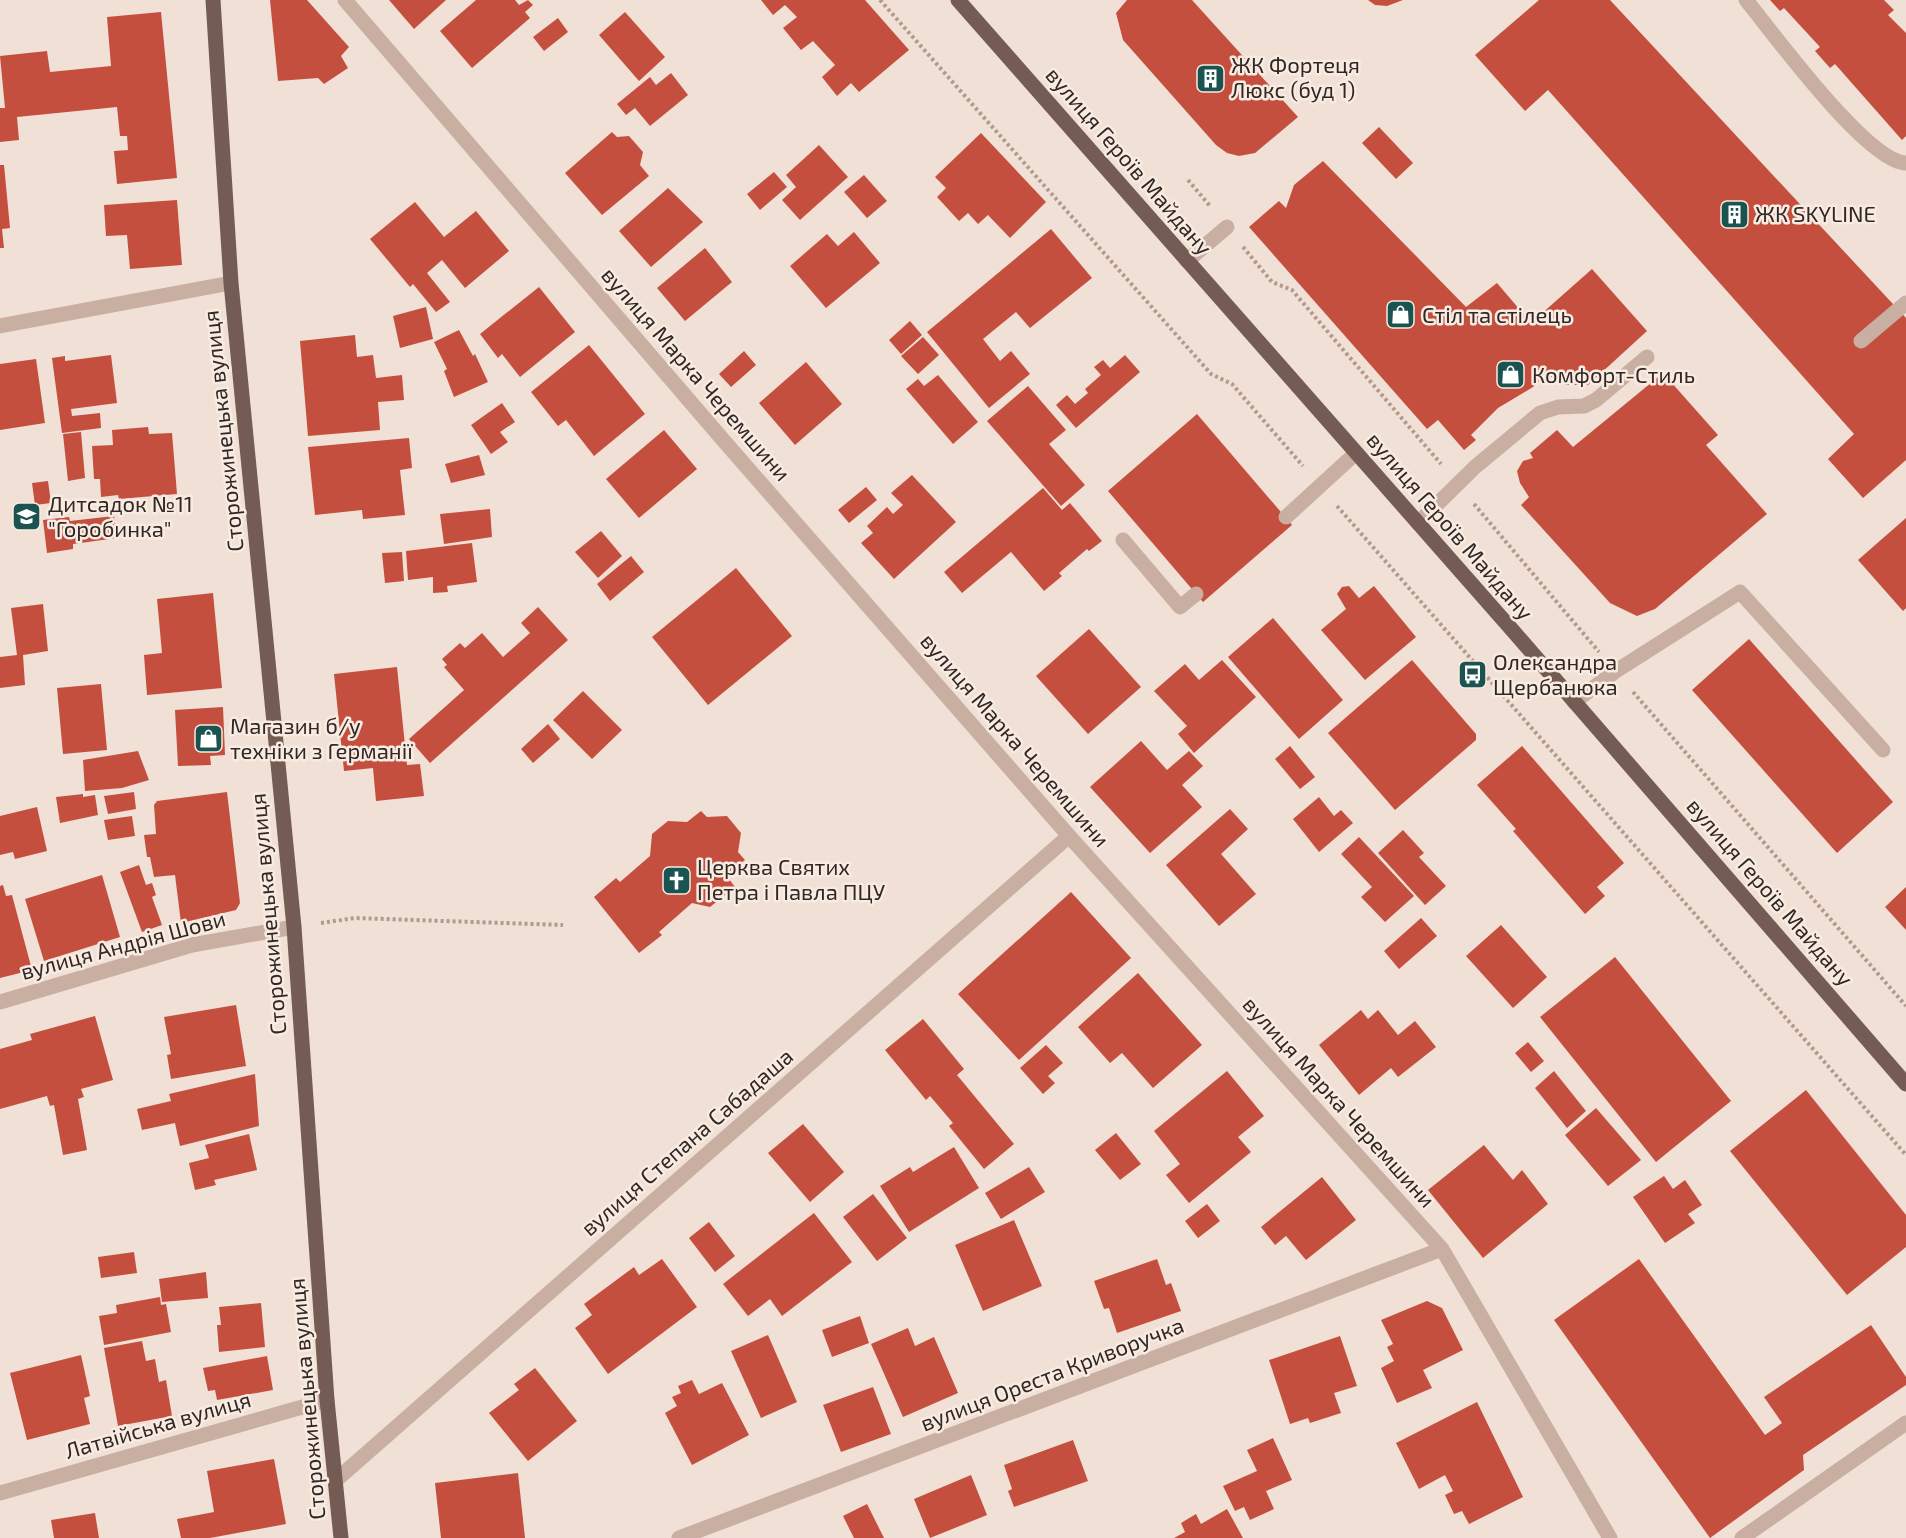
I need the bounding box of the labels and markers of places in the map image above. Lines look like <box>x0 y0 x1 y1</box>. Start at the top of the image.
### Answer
place label: ЖК Фортеця Люкс (буд 1) <box>1231 51 1360 103</box>
building icon: ЖК Фортеця Люкс (буд 1) <box>1194 62 1226 94</box>
building icon: ЖК SKYLINE <box>1718 198 1750 230</box>
place label: ЖК SKYLINE <box>1755 200 1876 226</box>
shop icon: Стіл та стілець <box>1385 299 1417 331</box>
place label: Стіл та стілець <box>1422 301 1572 327</box>
shop icon: Комфорт-Стиль <box>1495 359 1527 391</box>
place label: Комфорт-Стиль <box>1532 361 1695 387</box>
place label: Дитсадок №11 "Горобинка" <box>48 490 193 541</box>
school or university icon: Дитсадок №11 "Горобинка" <box>11 501 43 533</box>
place label: Олександра Щербанюка <box>1493 648 1618 699</box>
bus stop icon: Олександра Щербанюка <box>1456 659 1488 691</box>
place label: Магазин б/у техніки з Германії <box>230 712 413 763</box>
shop icon: Магазин б/у техніки з Германії <box>193 723 225 755</box>
place label: Церква Святих Петра і Павла ПЦУ <box>697 853 886 904</box>
church icon: Церква Святих Петра і Павла ПЦУ <box>660 864 692 896</box>

